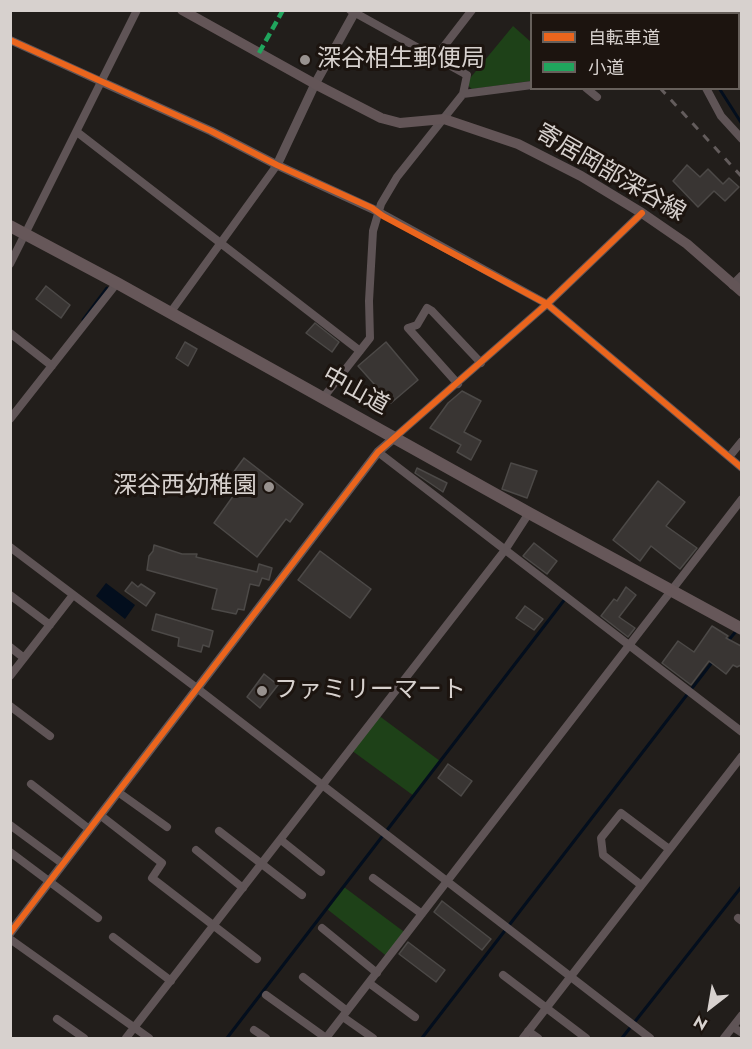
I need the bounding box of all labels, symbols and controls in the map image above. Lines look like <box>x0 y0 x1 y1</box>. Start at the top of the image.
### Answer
legend <box>530 12 740 90</box>
text: 自転車道 <box>588 25 660 51</box>
place label: 深谷相生郵便局 <box>317 46 485 74</box>
marker: 深谷相生郵便局 <box>298 53 312 67</box>
text: 小道 <box>588 55 624 81</box>
street label: 寄居岡部深谷線 <box>530 120 690 228</box>
street label: 中山道 <box>317 362 393 422</box>
place label: 深谷西幼稚園 <box>113 473 257 501</box>
marker: 深谷西幼稚園 <box>262 480 276 494</box>
place label: ファミリーマート <box>274 677 466 705</box>
marker: ファミリーマート <box>255 684 269 698</box>
north arrow <box>680 977 740 1037</box>
text: N <box>689 1010 712 1036</box>

